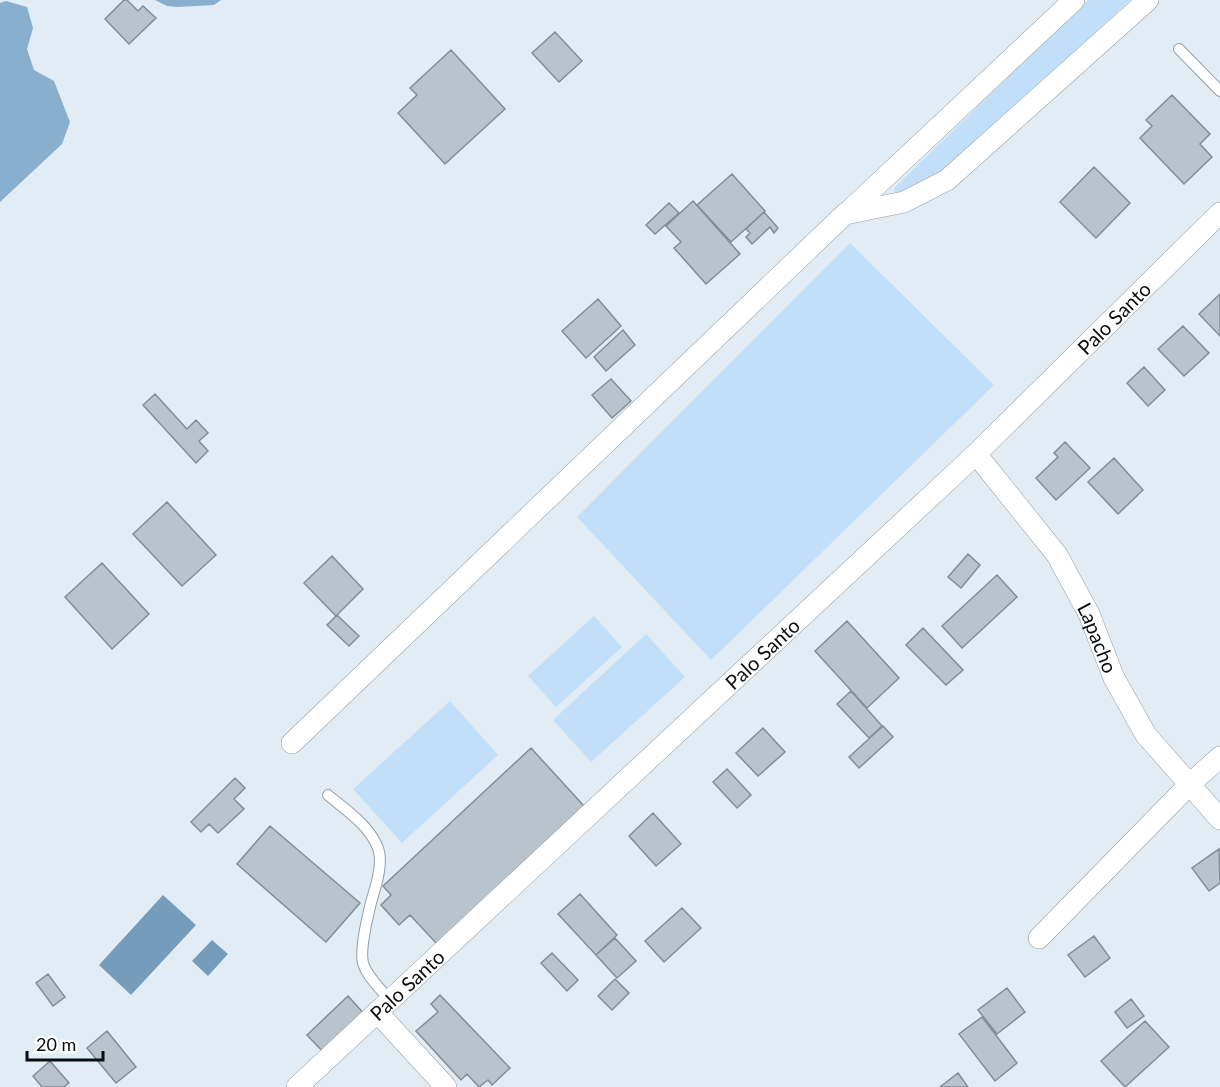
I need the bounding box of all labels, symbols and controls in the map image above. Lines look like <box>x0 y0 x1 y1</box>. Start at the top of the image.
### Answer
street label: Palo Santo <box>1072 277 1155 359</box>
street label: Lapacho <box>1073 598 1123 676</box>
street label: Palo Santo <box>720 613 804 694</box>
street label: Palo Santo <box>365 944 449 1025</box>
scale bar <box>27 1024 104 1062</box>
text: 20 m <box>36 1033 76 1055</box>

